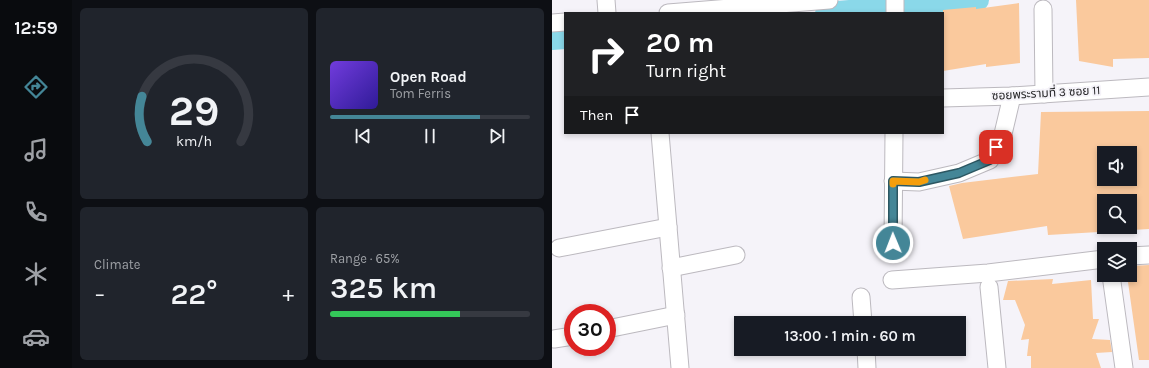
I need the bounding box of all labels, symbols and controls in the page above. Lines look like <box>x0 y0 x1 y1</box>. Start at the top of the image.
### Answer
text: 12:59 <box>14 17 58 39</box>
text: 20 m <box>646 26 714 59</box>
icon: right <box>580 28 632 80</box>
text: Turn right <box>646 60 726 82</box>
text: Open Road <box>390 68 467 86</box>
icon: directions <box>22 73 50 101</box>
street label: ซอยพระรามที่ 3 ซอย 11 <box>991 81 1101 103</box>
text: 29 <box>169 86 219 134</box>
text: Tom Ferris <box>390 86 451 101</box>
icon: arrive <box>621 104 643 126</box>
text: Then <box>580 106 613 124</box>
icon: previous <box>352 125 374 147</box>
icon: pause <box>419 125 441 147</box>
icon: next <box>486 125 508 147</box>
pin <box>979 130 1013 164</box>
text: km/h <box>176 132 212 149</box>
icon: music <box>22 136 50 164</box>
icon: arrive <box>985 136 1007 158</box>
map controls <box>1097 146 1137 282</box>
button: sound <box>1097 146 1137 186</box>
button: search <box>1097 194 1137 234</box>
icon: phone <box>22 198 50 226</box>
position arrow <box>872 222 914 264</box>
button: layers <box>1097 242 1137 282</box>
text: Range · 65% <box>330 251 400 266</box>
text: Climate <box>94 257 140 272</box>
icon: climate <box>22 260 50 288</box>
text: 325 km <box>330 270 437 306</box>
text: 22° <box>170 276 218 312</box>
text: − <box>94 281 106 307</box>
text: + <box>282 281 294 307</box>
speed limit sign: 30 <box>564 304 616 356</box>
icon: car <box>22 323 50 351</box>
text: 13:00 · 1 min · 60 m <box>784 327 916 345</box>

